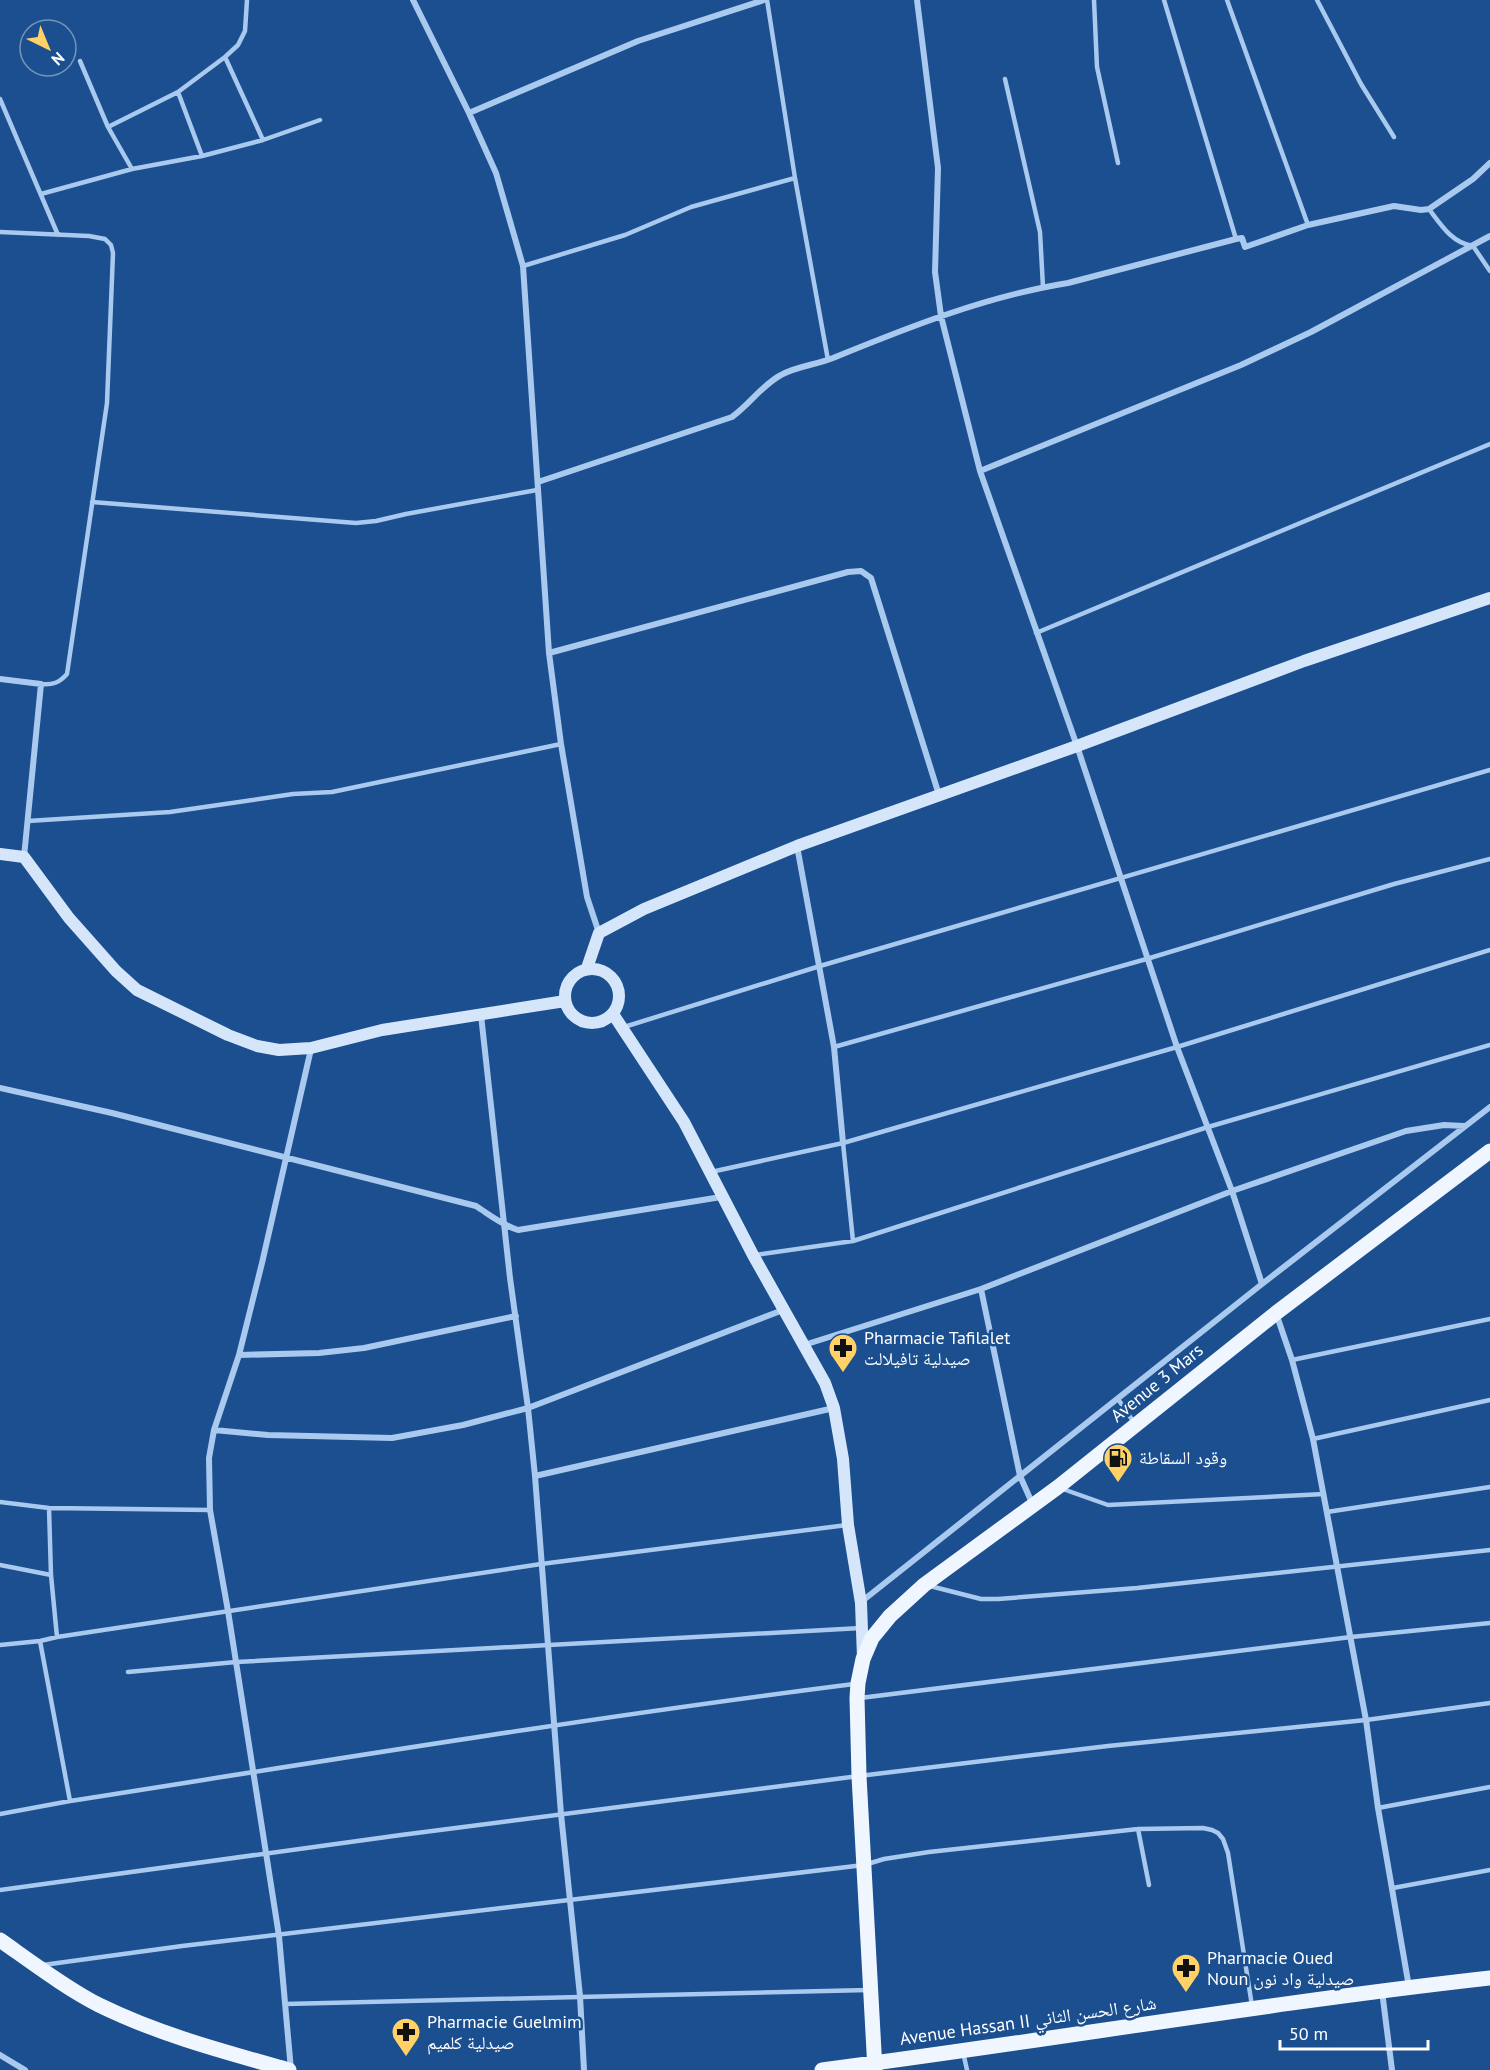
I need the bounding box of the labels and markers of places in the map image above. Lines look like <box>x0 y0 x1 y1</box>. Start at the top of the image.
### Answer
place label: Pharmacie Tafilalet صيدلية تافيلالت <box>864 1326 1010 1370</box>
pharmacy icon: Pharmacie Tafilalet صيدلية تافيلالت <box>827 1332 859 1374</box>
fuel station icon: وقود السقاطة <box>1102 1442 1134 1484</box>
place label: وقود السقاطة <box>1139 1446 1227 1469</box>
place label: Pharmacie Oued Noun صيدلية واد نون <box>1207 1946 1354 1990</box>
pharmacy icon: Pharmacie Oued Noun صيدلية واد نون <box>1170 1952 1202 1994</box>
place label: Pharmacie Guelmim صيدلية كلميم <box>427 2010 582 2055</box>
pharmacy icon: Pharmacie Guelmim صيدلية كلميم <box>390 2016 422 2058</box>

